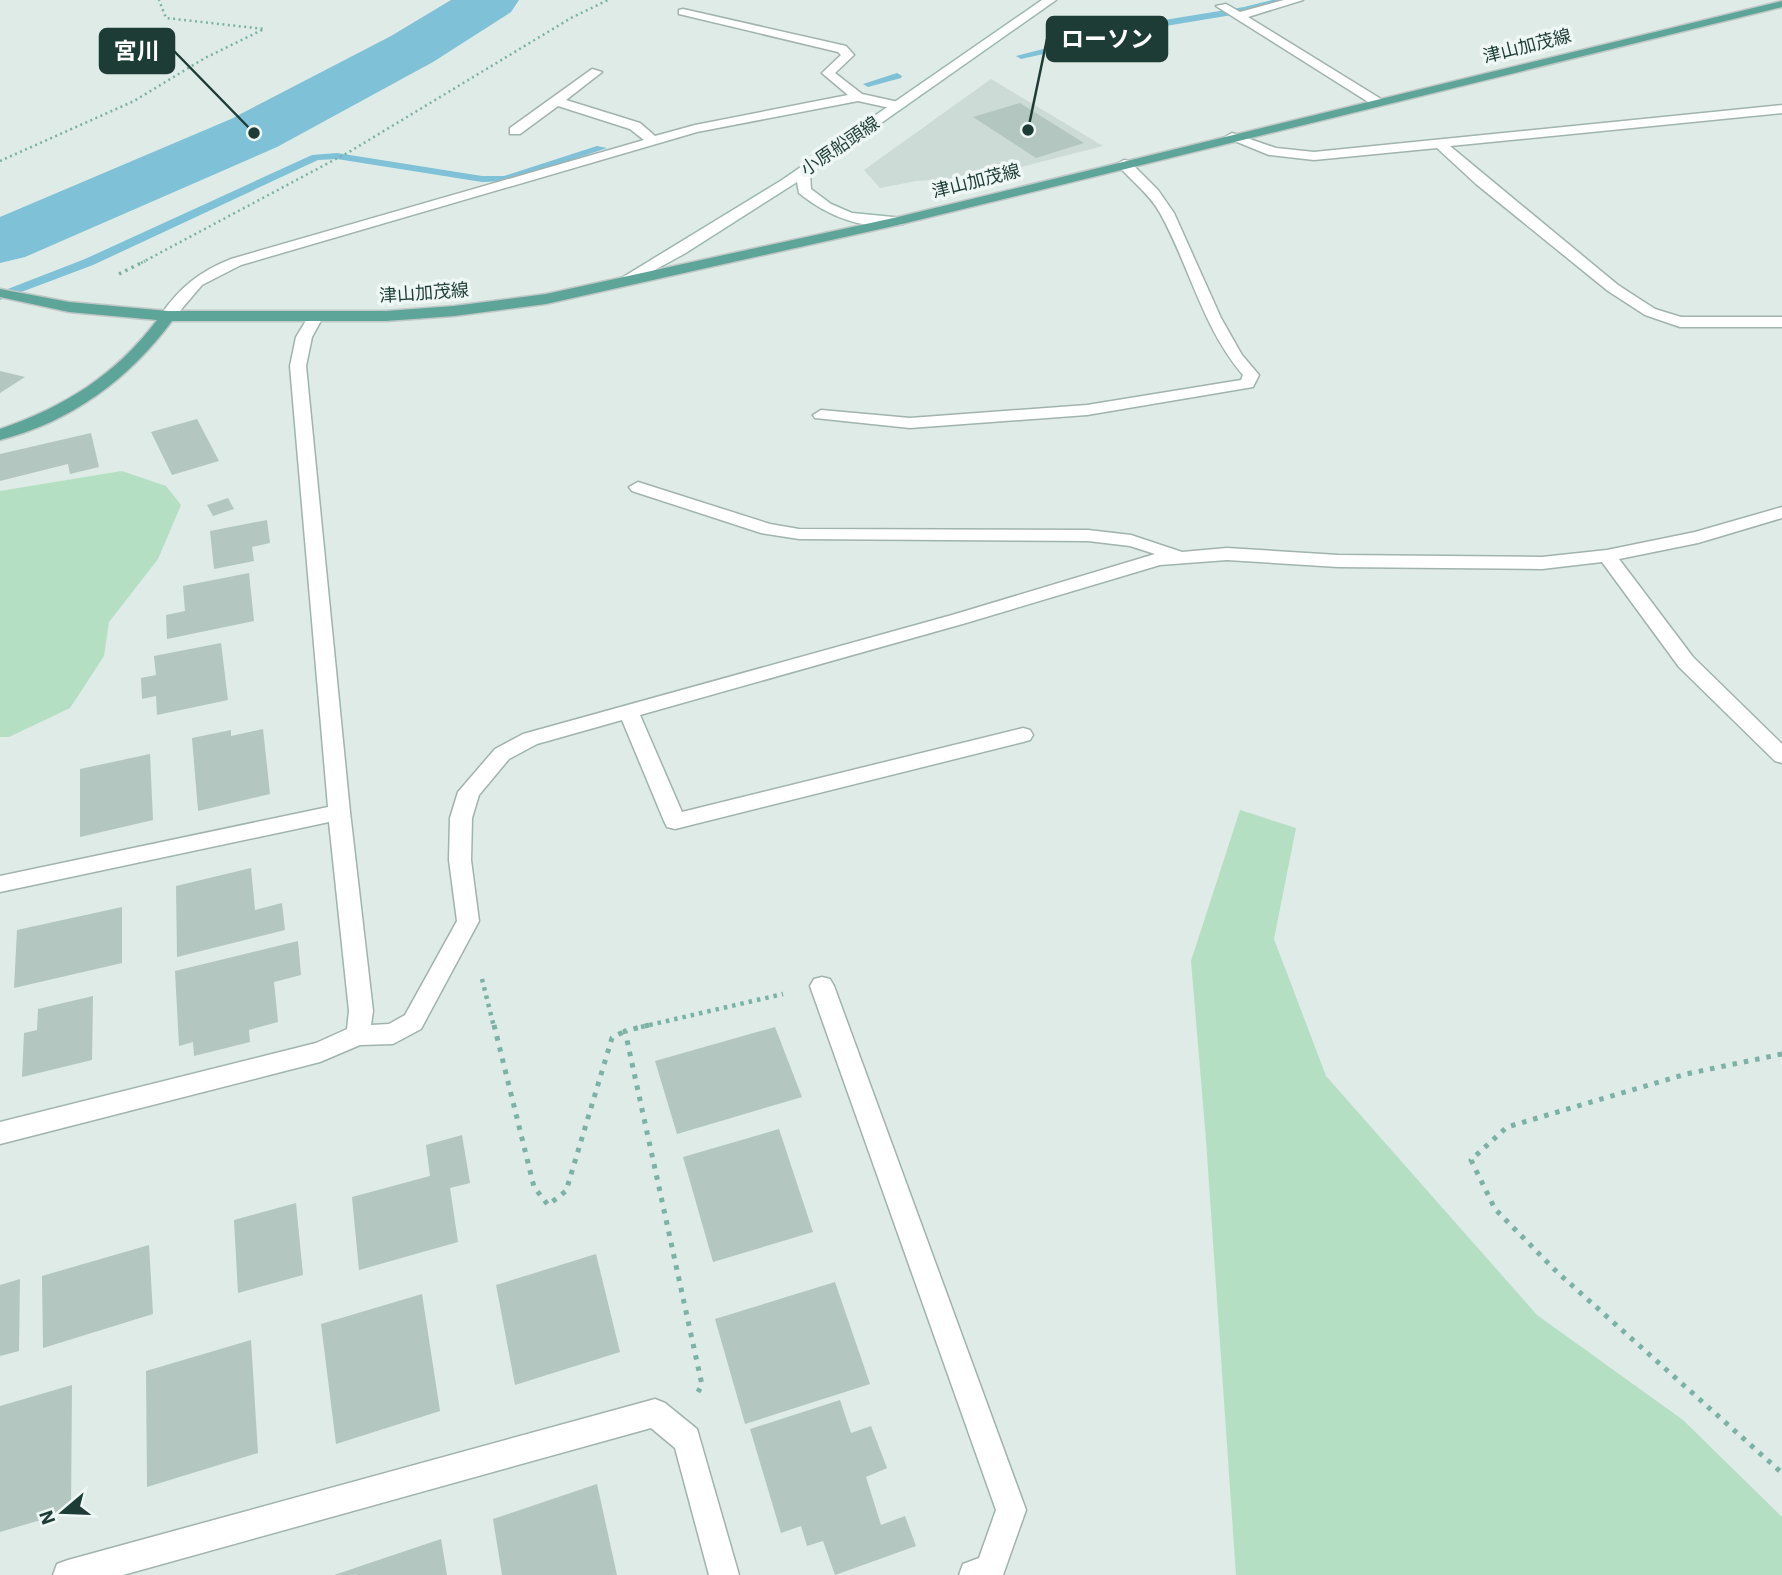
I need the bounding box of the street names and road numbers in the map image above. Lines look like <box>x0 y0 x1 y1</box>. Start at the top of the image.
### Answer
street label: 津山加茂線 <box>1480 23 1573 68</box>
street label: 小原船頭線 <box>796 111 883 180</box>
street label: 津山加茂線 <box>929 158 1022 203</box>
street label: 津山加茂線 <box>378 278 470 307</box>

